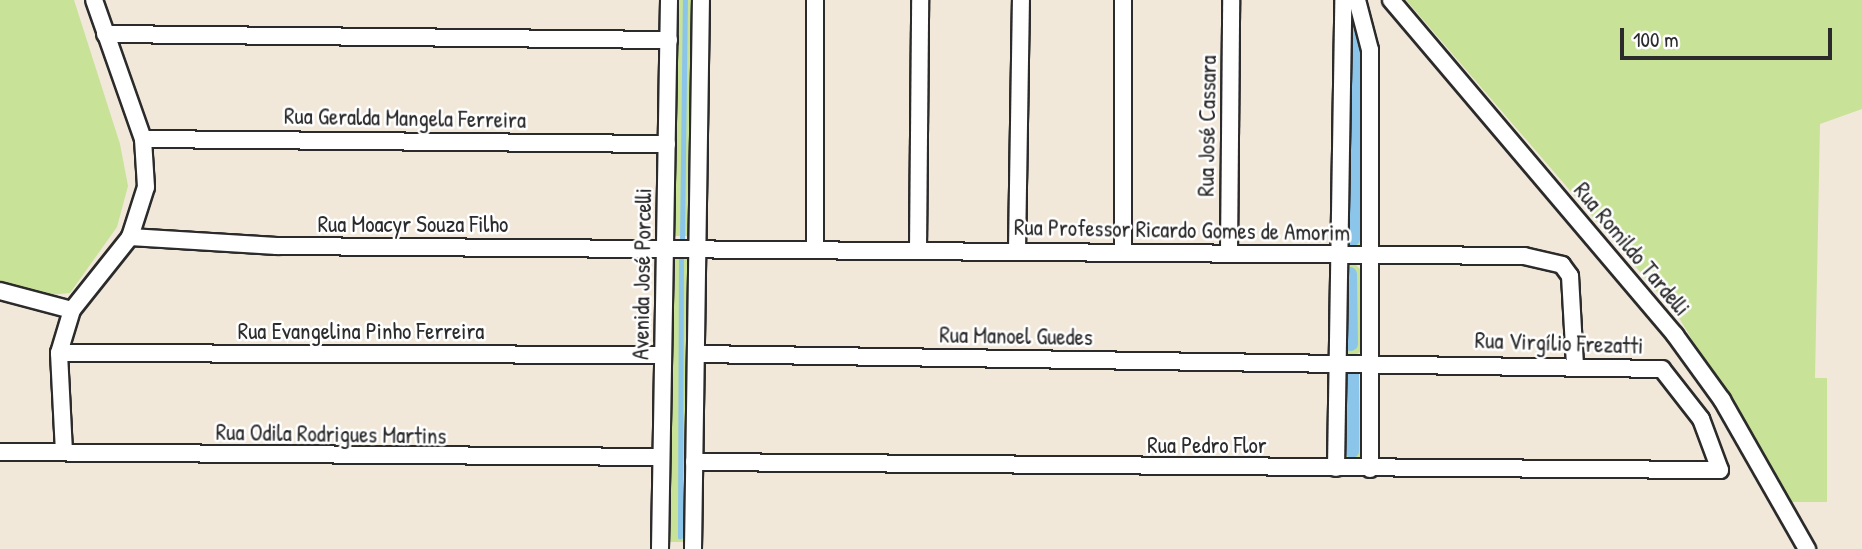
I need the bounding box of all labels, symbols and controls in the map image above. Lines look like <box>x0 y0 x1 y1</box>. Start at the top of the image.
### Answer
scale bar <box>1624 14 1836 58</box>
text: 100 m <box>1633 25 1679 54</box>
street label: Rua José Cassara <box>1192 55 1222 197</box>
street label: Rua Geralda Mangela Ferreira <box>284 102 526 134</box>
street label: Rua Romildo Tardelli <box>1568 177 1696 321</box>
street label: Avenida José Porcelli <box>627 188 657 360</box>
street label: Rua Moacyr Souza Filho <box>318 210 508 238</box>
street label: Rua Professor Ricardo Gomes de Amorim <box>1014 213 1350 247</box>
street label: Rua Evangelina Pinho Ferreira <box>238 317 484 345</box>
street label: Rua Manoel Guedes <box>939 321 1093 351</box>
street label: Rua Virgílio Frezatti <box>1474 326 1644 360</box>
street label: Rua Odila Rodrigues Martins <box>215 418 447 450</box>
street label: Rua Pedro Flor <box>1147 431 1267 459</box>

